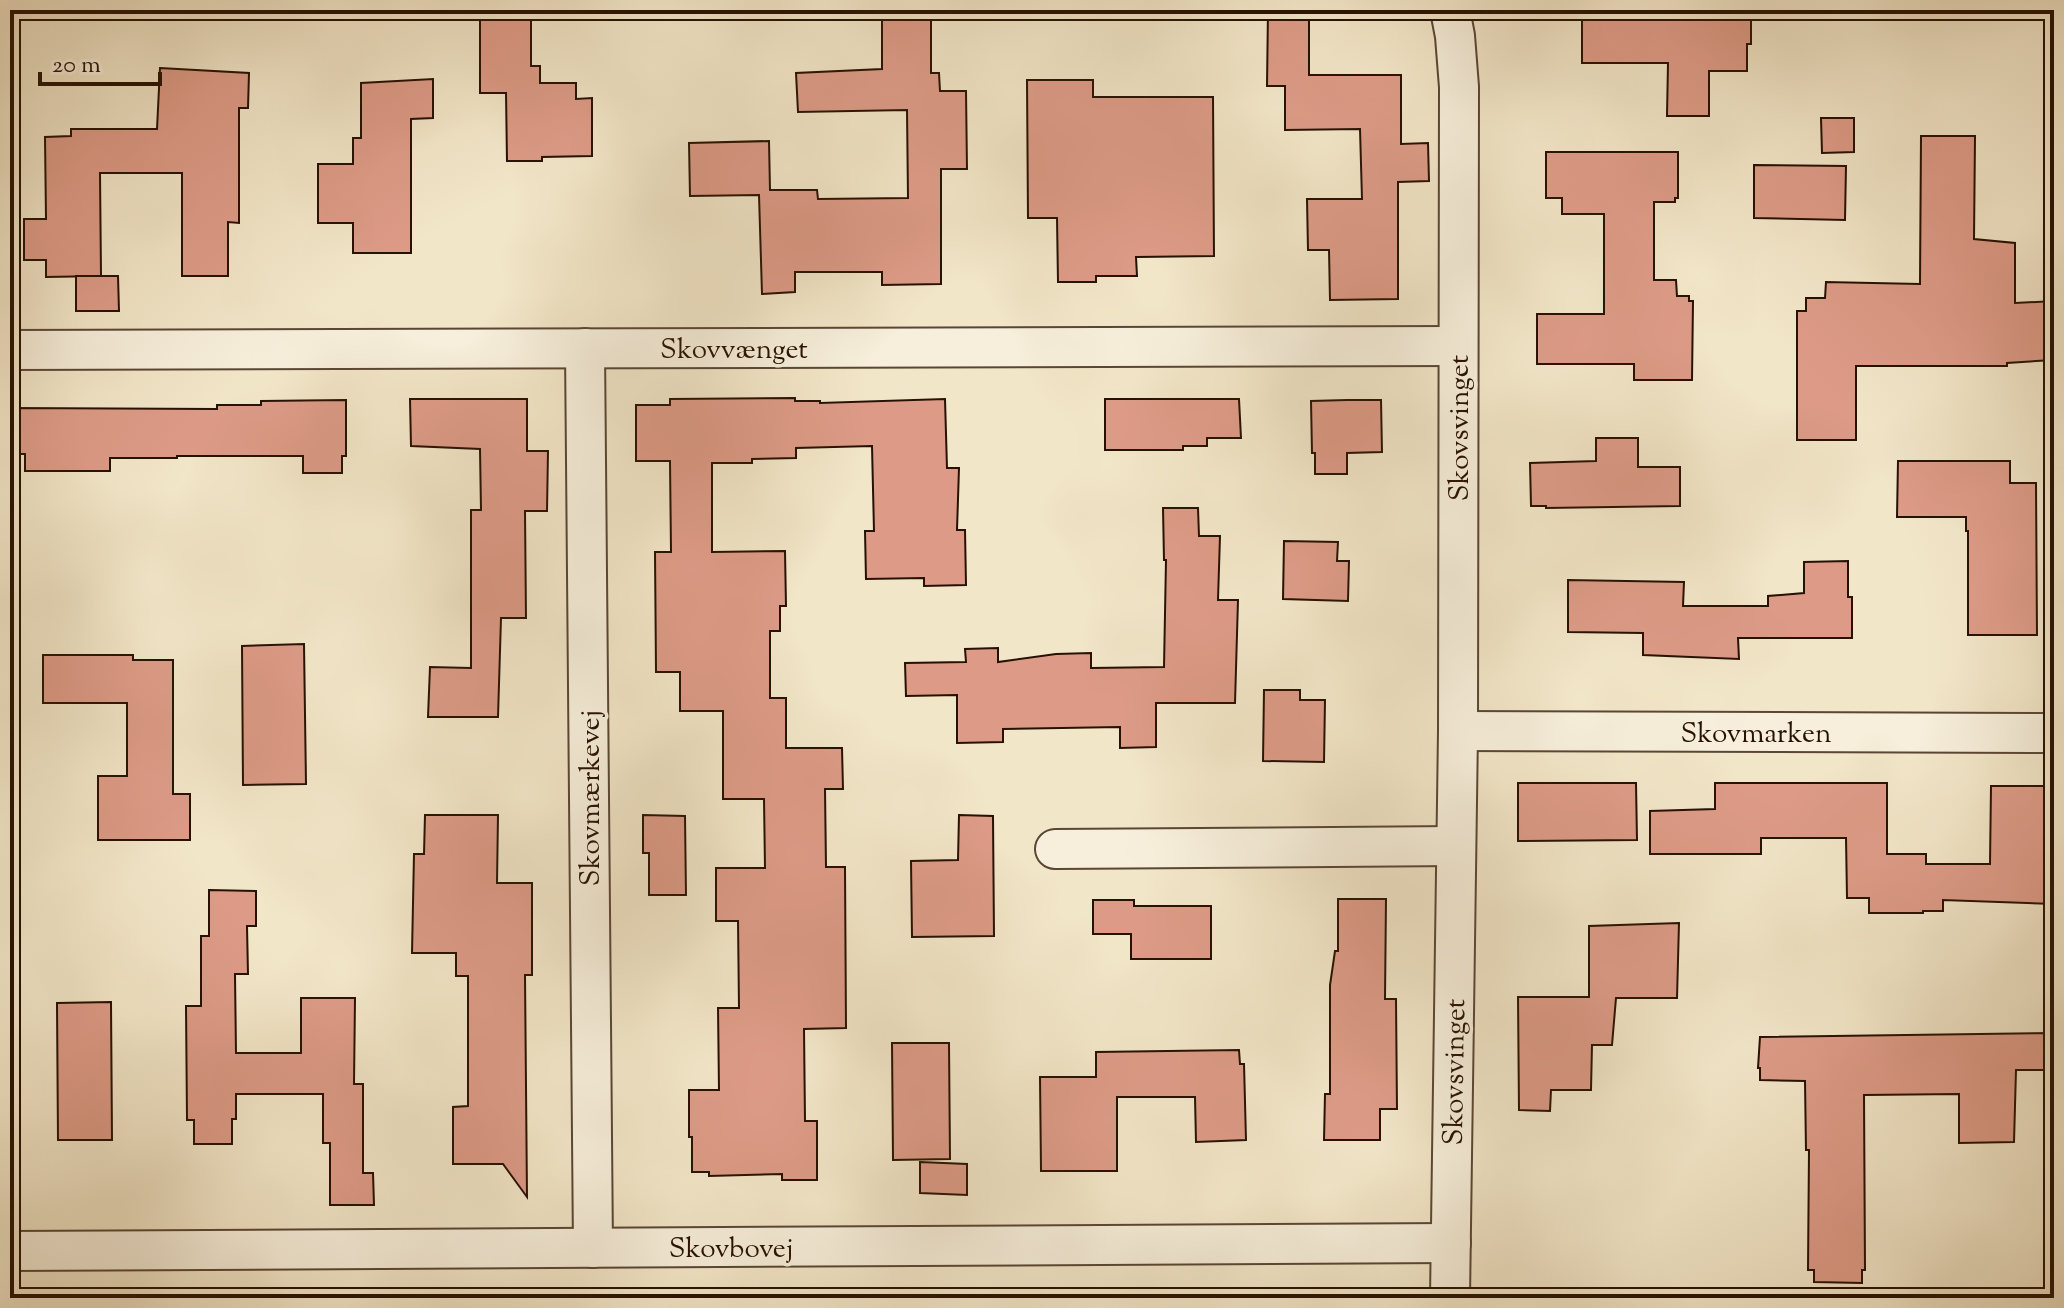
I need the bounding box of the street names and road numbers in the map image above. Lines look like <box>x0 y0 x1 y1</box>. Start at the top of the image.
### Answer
street label: Skovvænget <box>660 331 808 371</box>
street label: Skovsvinget <box>1441 354 1481 501</box>
street label: Skovmærkevej <box>572 710 612 886</box>
street label: Skovmarken <box>1680 715 1832 755</box>
street label: Skovsvinget <box>1435 998 1477 1146</box>
street label: Skovbovej <box>669 1230 793 1270</box>

